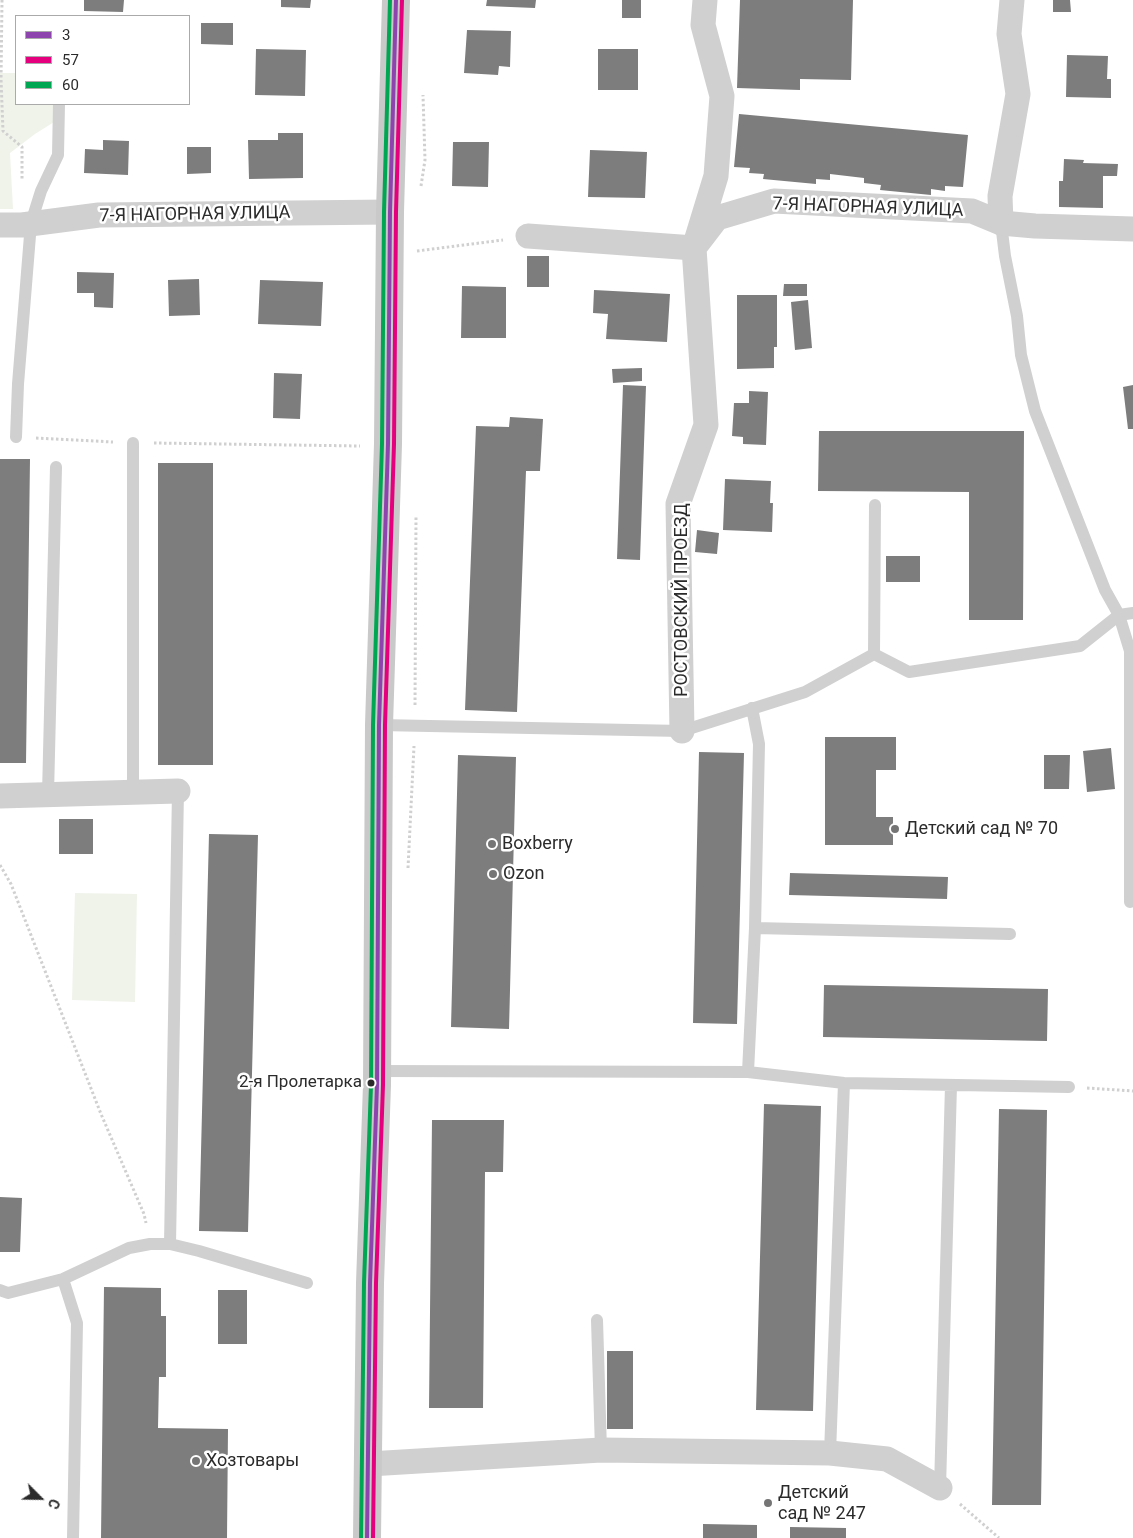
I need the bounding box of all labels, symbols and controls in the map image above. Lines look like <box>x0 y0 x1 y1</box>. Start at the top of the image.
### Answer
legend <box>15 15 190 105</box>
text: 3 <box>62 26 70 44</box>
text: 57 <box>62 51 79 69</box>
text: 60 <box>62 76 79 94</box>
street label: 7-Я НАГОРНАЯ УЛИЦА <box>772 194 964 222</box>
street label: 7-Я НАГОРНАЯ УЛИЦА <box>99 203 291 227</box>
street label: РОСТОВСКИЙ ПРОЕЗД <box>671 503 693 697</box>
place label: Детский сад № 70 <box>905 818 1058 840</box>
marker: Детский сад № 70 <box>889 823 901 835</box>
place label: Boxberry <box>502 833 573 855</box>
marker: Boxberry <box>486 838 498 850</box>
place label: Ozon <box>503 863 544 885</box>
marker: Ozon <box>487 868 499 880</box>
place label: 2-я Пролетарка <box>239 1073 362 1093</box>
marker: 2-я Пролетарка <box>366 1078 376 1088</box>
place label: Хозтовары <box>206 1450 299 1472</box>
marker: Хозтовары <box>190 1455 202 1467</box>
north arrow <box>15 1473 65 1523</box>
place label: Детский сад № 247 <box>778 1482 866 1525</box>
text: С <box>45 1497 63 1511</box>
marker: Детский сад № 247 <box>762 1497 774 1509</box>

